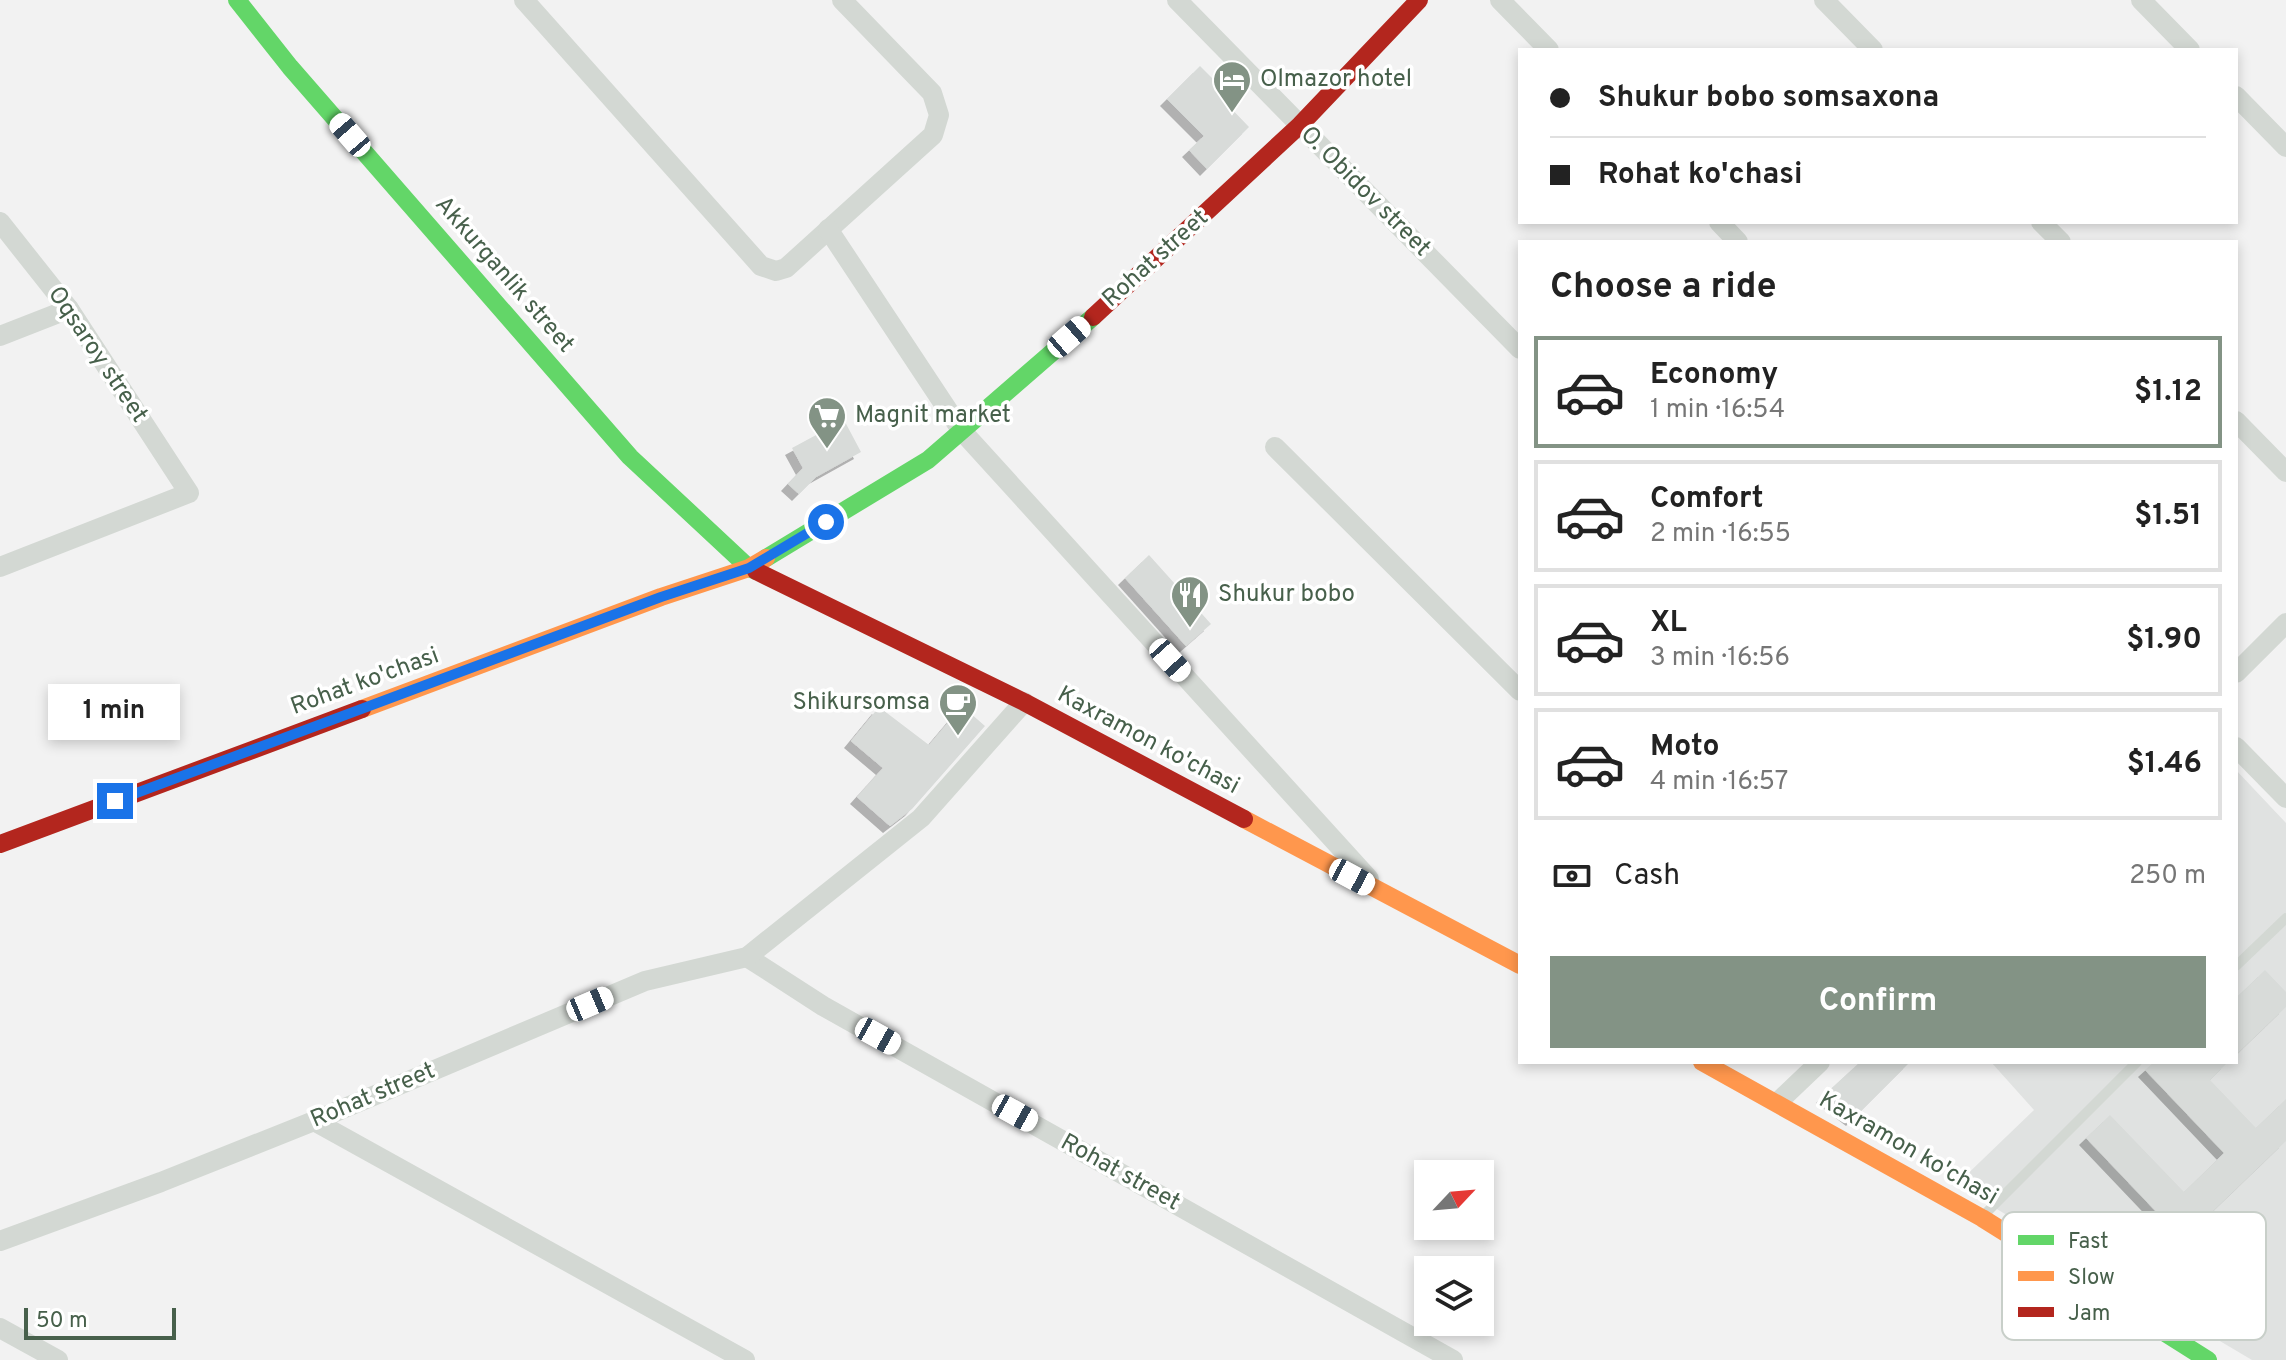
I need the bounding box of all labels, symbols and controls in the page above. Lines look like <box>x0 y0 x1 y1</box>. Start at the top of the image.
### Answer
hotel icon: Olmazor hotel <box>1211 59 1253 114</box>
place label: Olmazor hotel <box>1260 65 1412 95</box>
text: Shukur bobo somsaxona <box>1598 80 1939 117</box>
car <box>325 109 375 161</box>
street label: O. Obidov street <box>1293 120 1437 264</box>
text: Rohat ko'chasi <box>1598 157 1803 194</box>
street label: Akkurganlik street <box>428 191 580 359</box>
street label: Rohat street <box>1097 204 1215 314</box>
text: Choose a ride <box>1550 265 1776 311</box>
street label: Oqsaroy street <box>40 281 154 429</box>
car <box>1043 312 1095 362</box>
icon: car <box>1554 356 1626 428</box>
text: Economy <box>1650 357 1778 394</box>
text: $1.12 <box>2134 374 2202 411</box>
text: 1 min · 16:54 <box>1650 394 1785 427</box>
supermarket icon: Magnit market <box>806 395 848 450</box>
place label: Magnit market <box>855 401 1011 431</box>
icon: car <box>1554 480 1626 552</box>
text: Comfort <box>1650 481 1763 518</box>
text: $1.51 <box>2134 498 2202 535</box>
route start <box>808 504 844 540</box>
text: 2 min · 16:55 <box>1650 518 1791 551</box>
restaurant icon: Shukur bobo <box>1169 574 1211 629</box>
place label: Shukur bobo <box>1218 580 1355 610</box>
icon: car <box>1554 604 1626 676</box>
text: XL <box>1650 605 1687 642</box>
text: $1.90 <box>2126 622 2202 659</box>
car <box>1145 634 1195 686</box>
street label: Rohat ko'chasi <box>287 641 443 723</box>
text: 3 min · 16:56 <box>1650 642 1790 675</box>
street label: Kaxramon ko'chasi <box>1052 680 1244 802</box>
cafe icon: Shikursomsa <box>937 682 979 737</box>
callout: 1 min <box>49 685 181 741</box>
place label: Shikursomsa <box>793 688 930 718</box>
text: 1 min <box>83 695 145 728</box>
icon: car <box>1554 728 1626 800</box>
text: Moto <box>1650 729 1720 766</box>
text: $1.46 <box>2127 746 2202 783</box>
text: 4 min · 16:57 <box>1650 766 1788 799</box>
route end <box>97 783 133 819</box>
icon: cash <box>1550 854 1594 898</box>
car <box>1325 855 1379 899</box>
text: Cash <box>1614 858 1680 895</box>
text: 250 m <box>2129 860 2206 893</box>
button: Confirm <box>1550 956 2206 1048</box>
car <box>563 984 617 1024</box>
car <box>851 1014 905 1058</box>
street label: Rohat street <box>306 1056 440 1136</box>
street label: Kaxramon ko'chasi <box>1813 1085 2003 1213</box>
car <box>988 1091 1042 1135</box>
street label: Rohat street <box>1055 1128 1185 1218</box>
north arrow <box>1414 1160 1494 1240</box>
map controls <box>1414 1160 1494 1336</box>
legend <box>2002 1212 2266 1340</box>
text: Fast <box>2068 1229 2109 1256</box>
button: layers <box>1414 1256 1494 1336</box>
text: Slow <box>2068 1265 2115 1292</box>
text: Jam <box>2068 1301 2111 1328</box>
scale bar <box>24 1304 176 1340</box>
text: 50 m <box>36 1308 88 1335</box>

